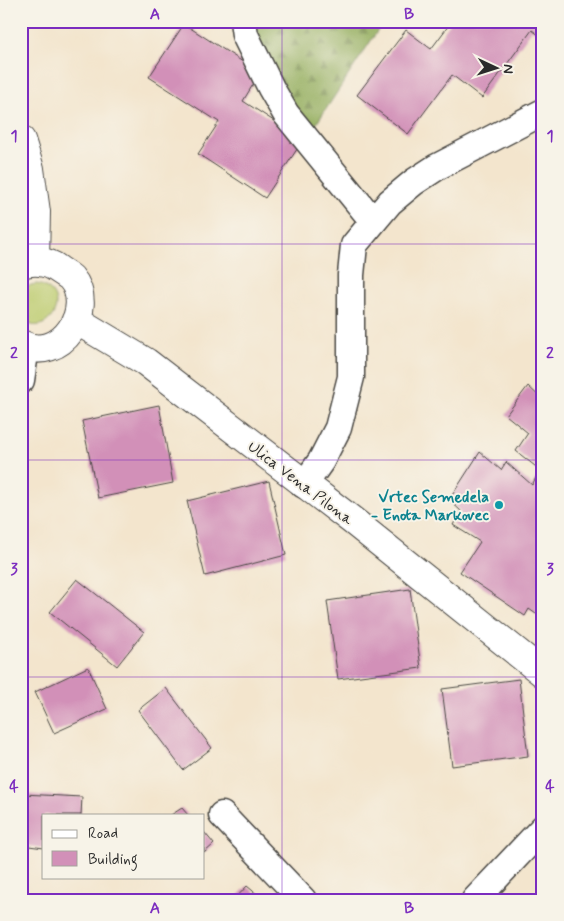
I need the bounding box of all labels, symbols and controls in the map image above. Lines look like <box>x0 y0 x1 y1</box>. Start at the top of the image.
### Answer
text: A <box>150 4 160 25</box>
text: B <box>404 4 414 25</box>
north arrow <box>472 42 522 92</box>
text: N <box>499 64 517 74</box>
text: 1 <box>10 126 18 147</box>
text: 1 <box>546 126 554 147</box>
text: 2 <box>10 343 18 364</box>
text: 2 <box>546 343 554 364</box>
street label: Ulica Vena Pilona <box>243 437 357 530</box>
place label: Vrtec Semedela - Enota Markovec <box>371 487 489 526</box>
marker: Vrtec Semedela - Enota Markovec <box>493 499 505 511</box>
text: 3 <box>10 559 18 580</box>
text: 3 <box>546 559 554 580</box>
text: 4 <box>9 776 19 797</box>
text: 4 <box>545 776 555 797</box>
legend <box>42 814 205 878</box>
text: Road <box>88 824 118 844</box>
text: Building <box>88 850 138 871</box>
text: A <box>150 898 160 919</box>
text: B <box>404 898 414 919</box>

